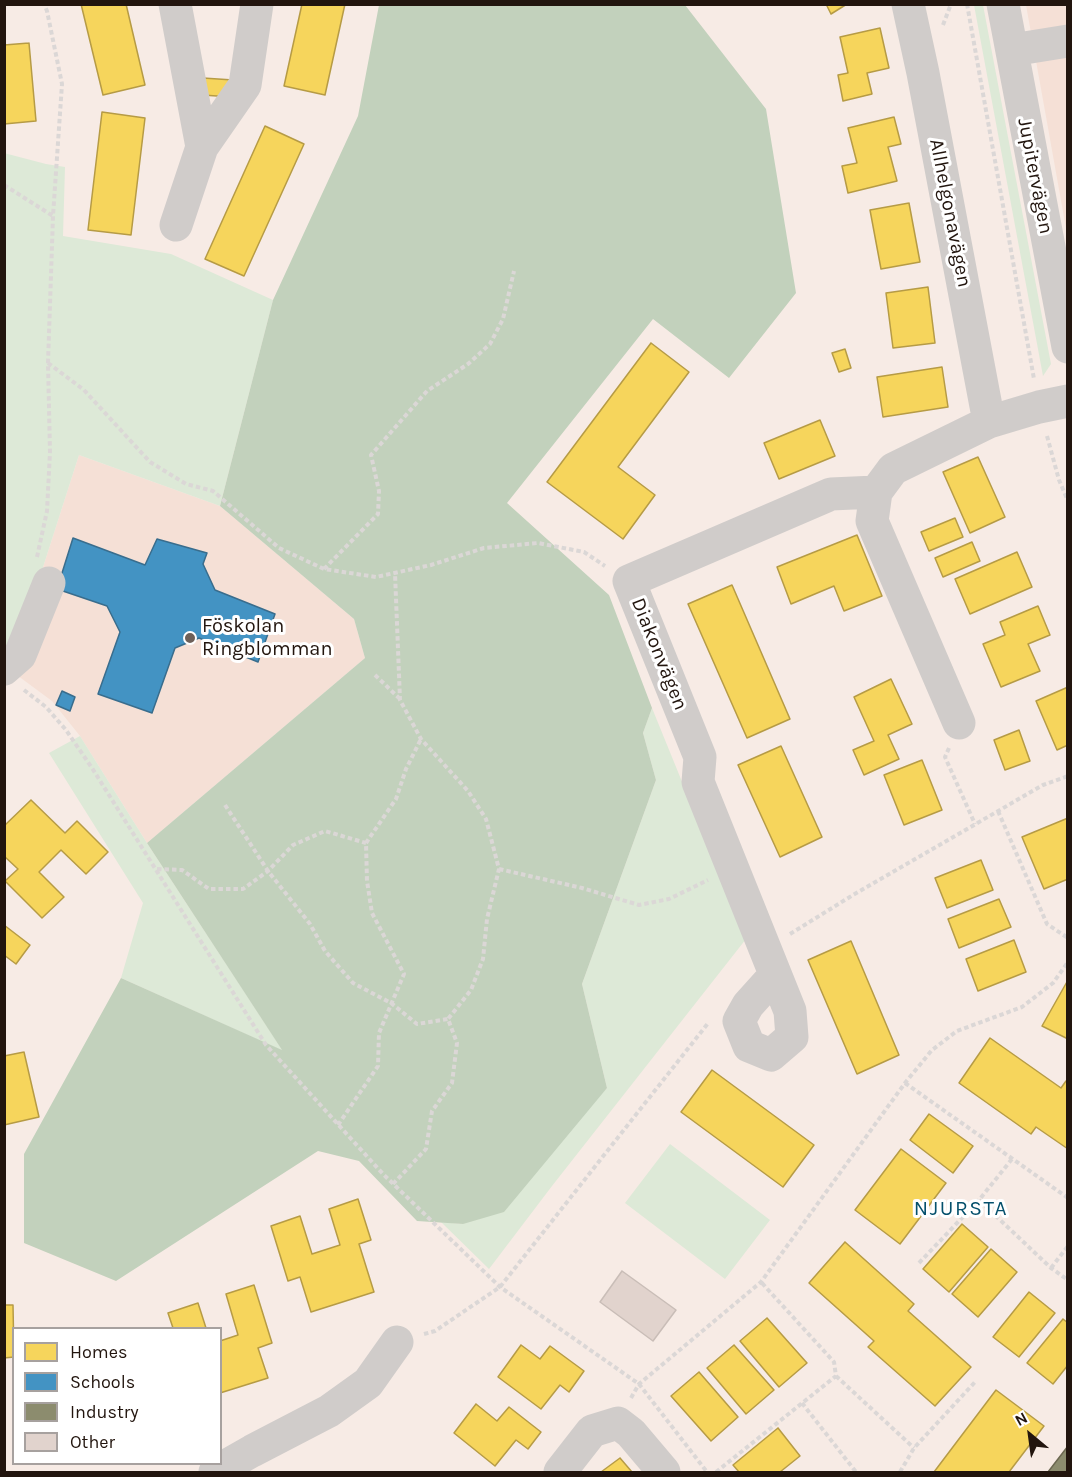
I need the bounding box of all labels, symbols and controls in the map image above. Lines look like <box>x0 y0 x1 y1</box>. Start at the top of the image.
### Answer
street label: Jupitervägen <box>1012 116 1058 236</box>
street label: Allhelgonavägen <box>924 137 976 289</box>
street label: Diakonvägen <box>626 594 692 714</box>
place label: Föskolan Ringblomman <box>202 614 332 661</box>
marker: Föskolan Ringblomman <box>183 631 197 645</box>
district label: NJURSTA <box>914 1196 1008 1222</box>
legend <box>12 1327 222 1465</box>
text: Homes <box>70 1341 127 1363</box>
text: Schools <box>70 1371 135 1393</box>
text: Industry <box>70 1401 139 1423</box>
north arrow <box>1000 1405 1060 1465</box>
text: N <box>1011 1408 1031 1430</box>
text: Other <box>70 1431 115 1453</box>

